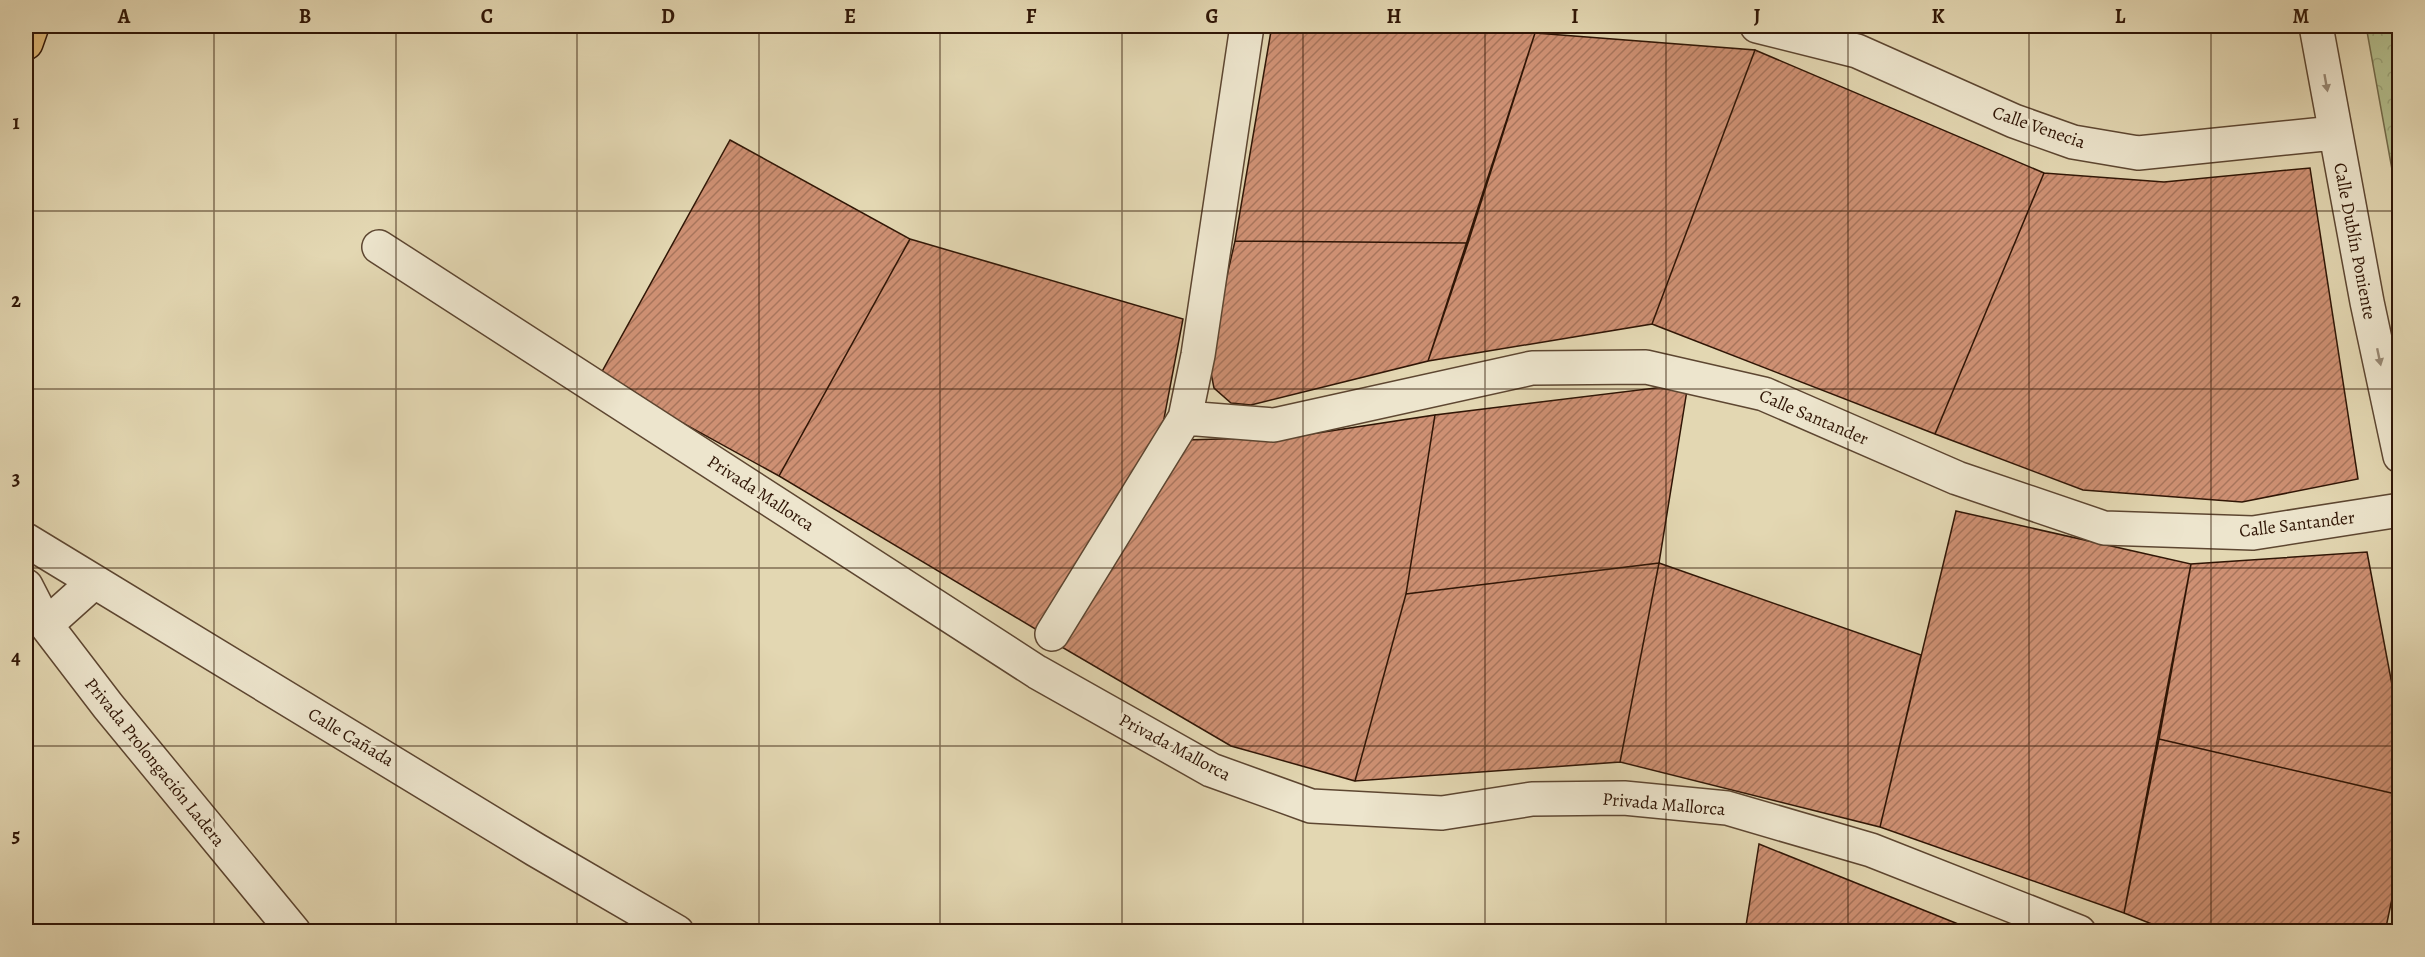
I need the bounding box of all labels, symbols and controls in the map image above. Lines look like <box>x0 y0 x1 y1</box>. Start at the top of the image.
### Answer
text: A <box>117 3 131 30</box>
text: B <box>299 3 311 30</box>
text: C <box>481 3 493 30</box>
text: D <box>661 3 675 30</box>
text: E <box>844 3 856 30</box>
text: F <box>1026 3 1037 30</box>
text: G <box>1205 3 1219 30</box>
text: H <box>1387 3 1402 30</box>
text: I <box>1571 3 1579 30</box>
text: J <box>1754 3 1761 30</box>
text: K <box>1931 3 1945 30</box>
text: L <box>2115 3 2126 30</box>
text: M <box>2293 3 2310 30</box>
one-way arrow <box>2322 74 2331 93</box>
street label: Calle Venecia <box>1989 100 2089 154</box>
text: 1 <box>12 109 20 136</box>
street label: Calle Dublín Poniente <box>2328 160 2382 322</box>
text: 2 <box>11 287 21 314</box>
one-way arrow <box>2374 348 2384 366</box>
street label: Calle Santander <box>1756 383 1872 451</box>
street label: Privada Mallorca <box>703 449 820 537</box>
text: 3 <box>12 465 20 492</box>
street label: Calle Santander <box>2238 505 2356 543</box>
text: 4 <box>11 644 21 671</box>
street label: Privada Prolongación Ladera <box>79 673 231 852</box>
street label: Calle Cañada <box>304 702 399 772</box>
street label: Privada Mallorca <box>1115 707 1236 787</box>
street label: Privada Mallorca <box>1602 787 1727 821</box>
text: 5 <box>12 822 20 849</box>

